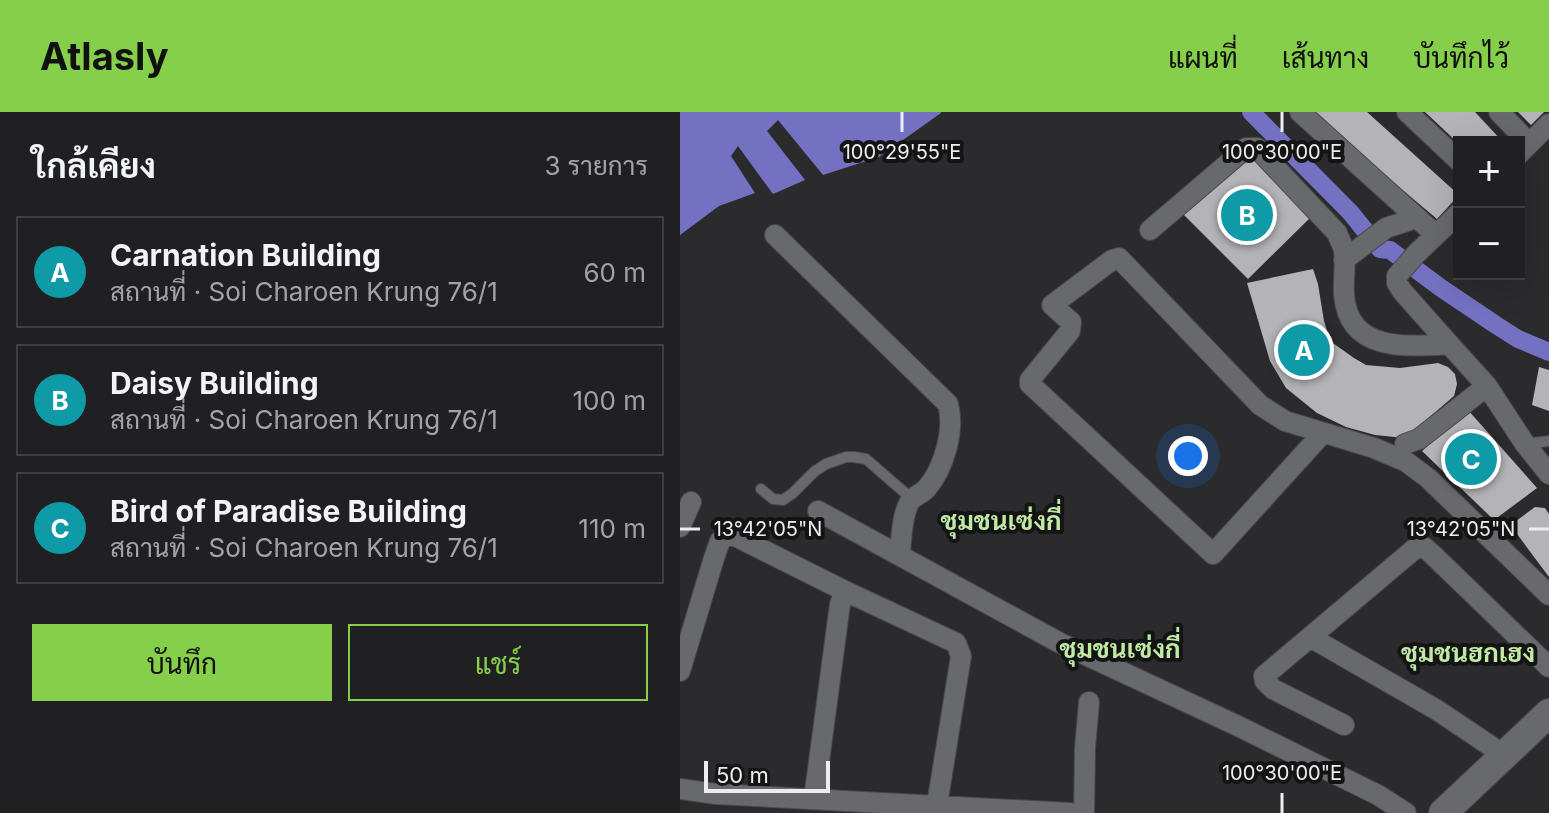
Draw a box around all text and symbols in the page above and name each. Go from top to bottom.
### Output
text: Atlasly [40,33,169,79]
text: แผนที่ [1168,41,1238,75]
text: เส้นทาง [1282,41,1369,75]
text: บันทึกไว้ [1413,41,1509,75]
map controls [1453,136,1525,280]
button: + [1453,136,1525,208]
text: 100°29'55"E [843,140,961,164]
text: 100°30'00"E [1222,140,1342,164]
text: ใกล้เคียง [32,145,156,186]
text: 3 รายการ [544,150,648,181]
pin: B [1221,185,1273,245]
button: − [1453,208,1525,280]
text: Carnation Building [110,237,381,273]
text: A [50,257,70,288]
text: 60 m [583,257,646,288]
text: สถานที่ · Soi Charoen Krung 76/1 [110,276,498,307]
pin: A [1278,320,1330,380]
text: Daisy Building [110,365,319,401]
text: B [51,385,69,416]
text: 100 m [573,385,646,416]
text: สถานที่ · Soi Charoen Krung 76/1 [110,404,498,435]
pin: C [1445,429,1497,489]
your location [1168,436,1208,476]
text: Bird of Paradise Building [110,493,467,529]
district label: ชุมชนเซ่งกี่ [941,498,1061,539]
text: C [50,513,70,544]
text: 110 m [578,513,646,544]
text: 13°42'05"N [714,517,822,541]
text: 13°42'05"N [1407,517,1515,541]
text: สถานที่ · Soi Charoen Krung 76/1 [110,532,498,563]
button: บันทึก [32,624,332,701]
button: แชร์ [348,624,648,701]
district label: ชุมชนเซ่งกี่ [1060,626,1180,667]
district label: ชุมชนฮกเฮง [1401,637,1535,671]
scale bar [704,757,830,793]
text: 100°30'00"E [1222,761,1342,785]
text: 50 m [716,762,769,788]

